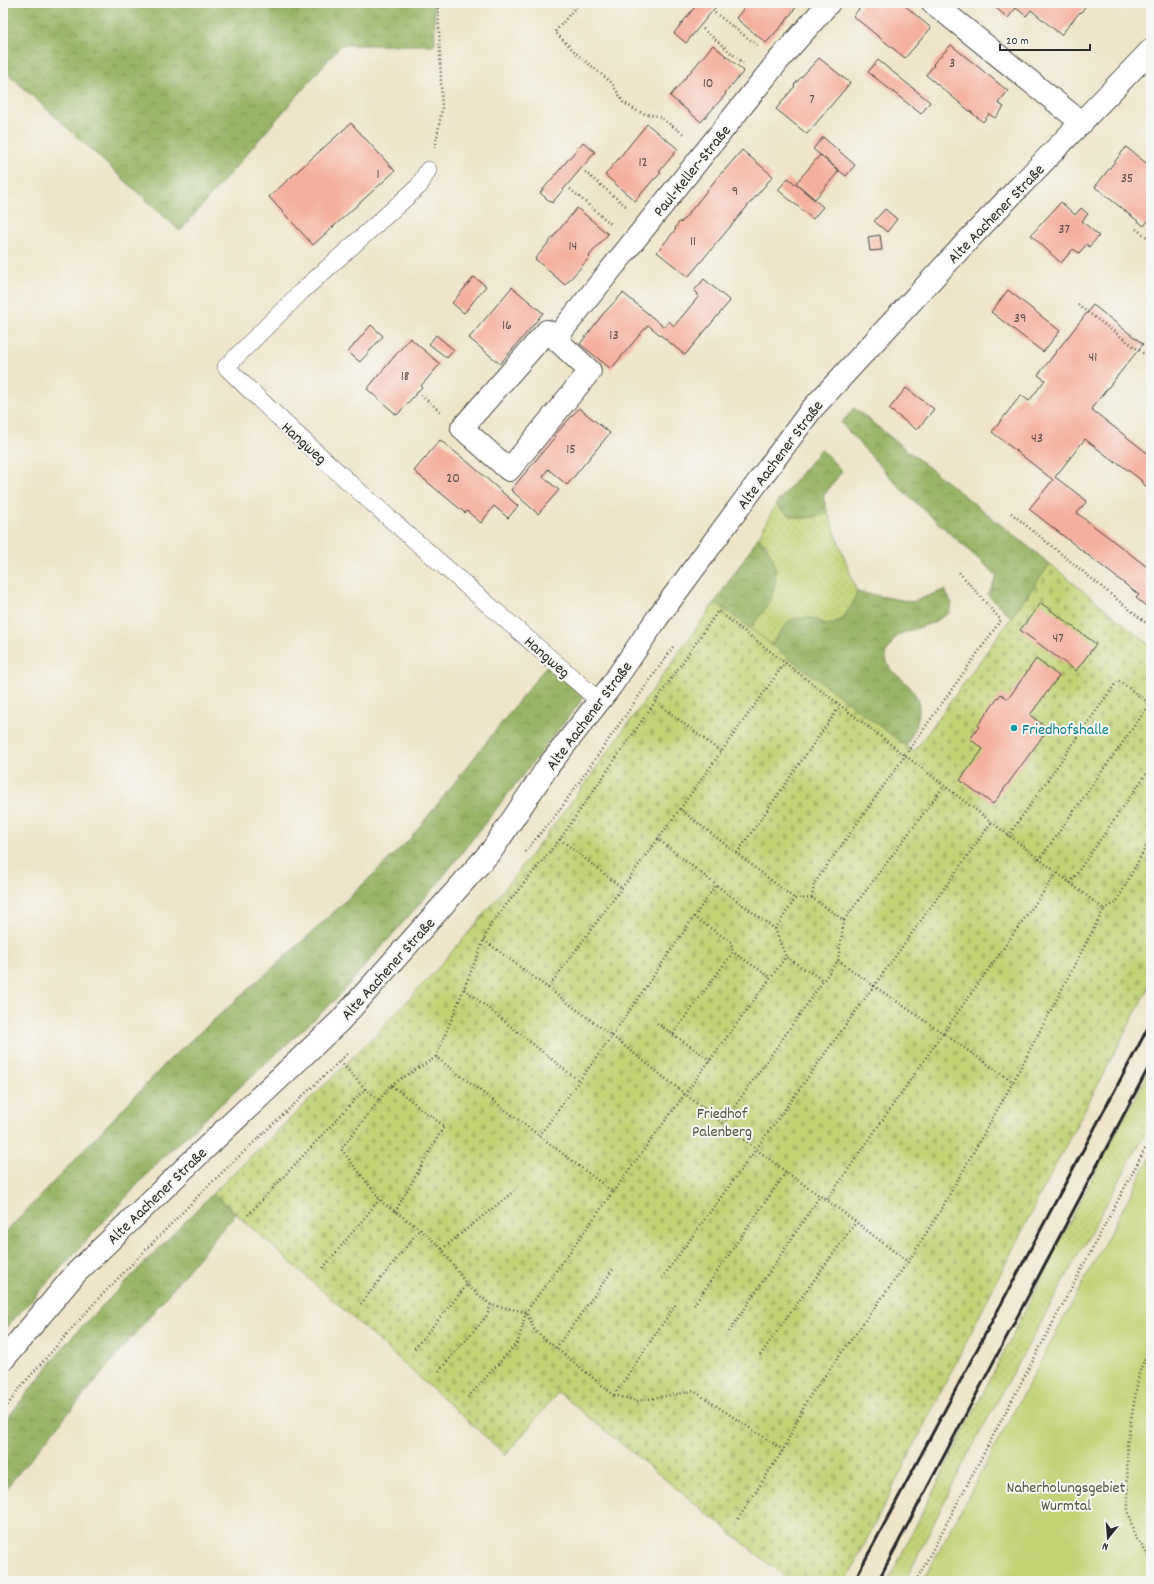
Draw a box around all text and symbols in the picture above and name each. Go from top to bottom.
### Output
scale bar [1000,26,1090,52]
text: 20 m [1006,33,1029,50]
house number: 3 [949,54,955,74]
house number: 10 [703,74,713,94]
house number: 7 [809,90,815,110]
street label: Paul-Keller-Straße [649,121,737,223]
house number: 12 [638,153,648,173]
street label: Alte Aachener Straße [943,160,1051,270]
house number: 1 [376,165,380,185]
house number: 35 [1121,169,1133,189]
house number: 9 [732,182,738,202]
house number: 37 [1058,220,1070,240]
house number: 11 [690,232,696,252]
house number: 14 [569,237,577,257]
house number: 39 [1014,309,1026,329]
house number: 16 [502,316,512,336]
house number: 13 [609,326,619,346]
house number: 41 [1089,348,1097,368]
house number: 18 [401,367,410,387]
street label: Alte Aachener Straße [732,396,830,515]
street label: Hangweg [275,417,331,471]
house number: 43 [1031,429,1043,449]
house number: 15 [566,440,576,460]
house number: 20 [446,469,460,489]
house number: 47 [1052,629,1064,649]
street label: Hangweg [518,631,574,684]
street label: Alte Aachener Straße [541,657,639,776]
place label: Friedhofshalle [1022,719,1109,742]
marker: Friedhofshalle [1009,723,1019,733]
street label: Alte Aachener Straße [336,913,441,1026]
park label: Friedhof Palenberg [692,1103,752,1144]
street label: Alte Aachener Straße [103,1143,213,1251]
park label: Naherholungsgebiet Wurmtal [1007,1477,1126,1518]
north arrow [1088,1518,1128,1558]
text: N [1100,1537,1111,1554]

